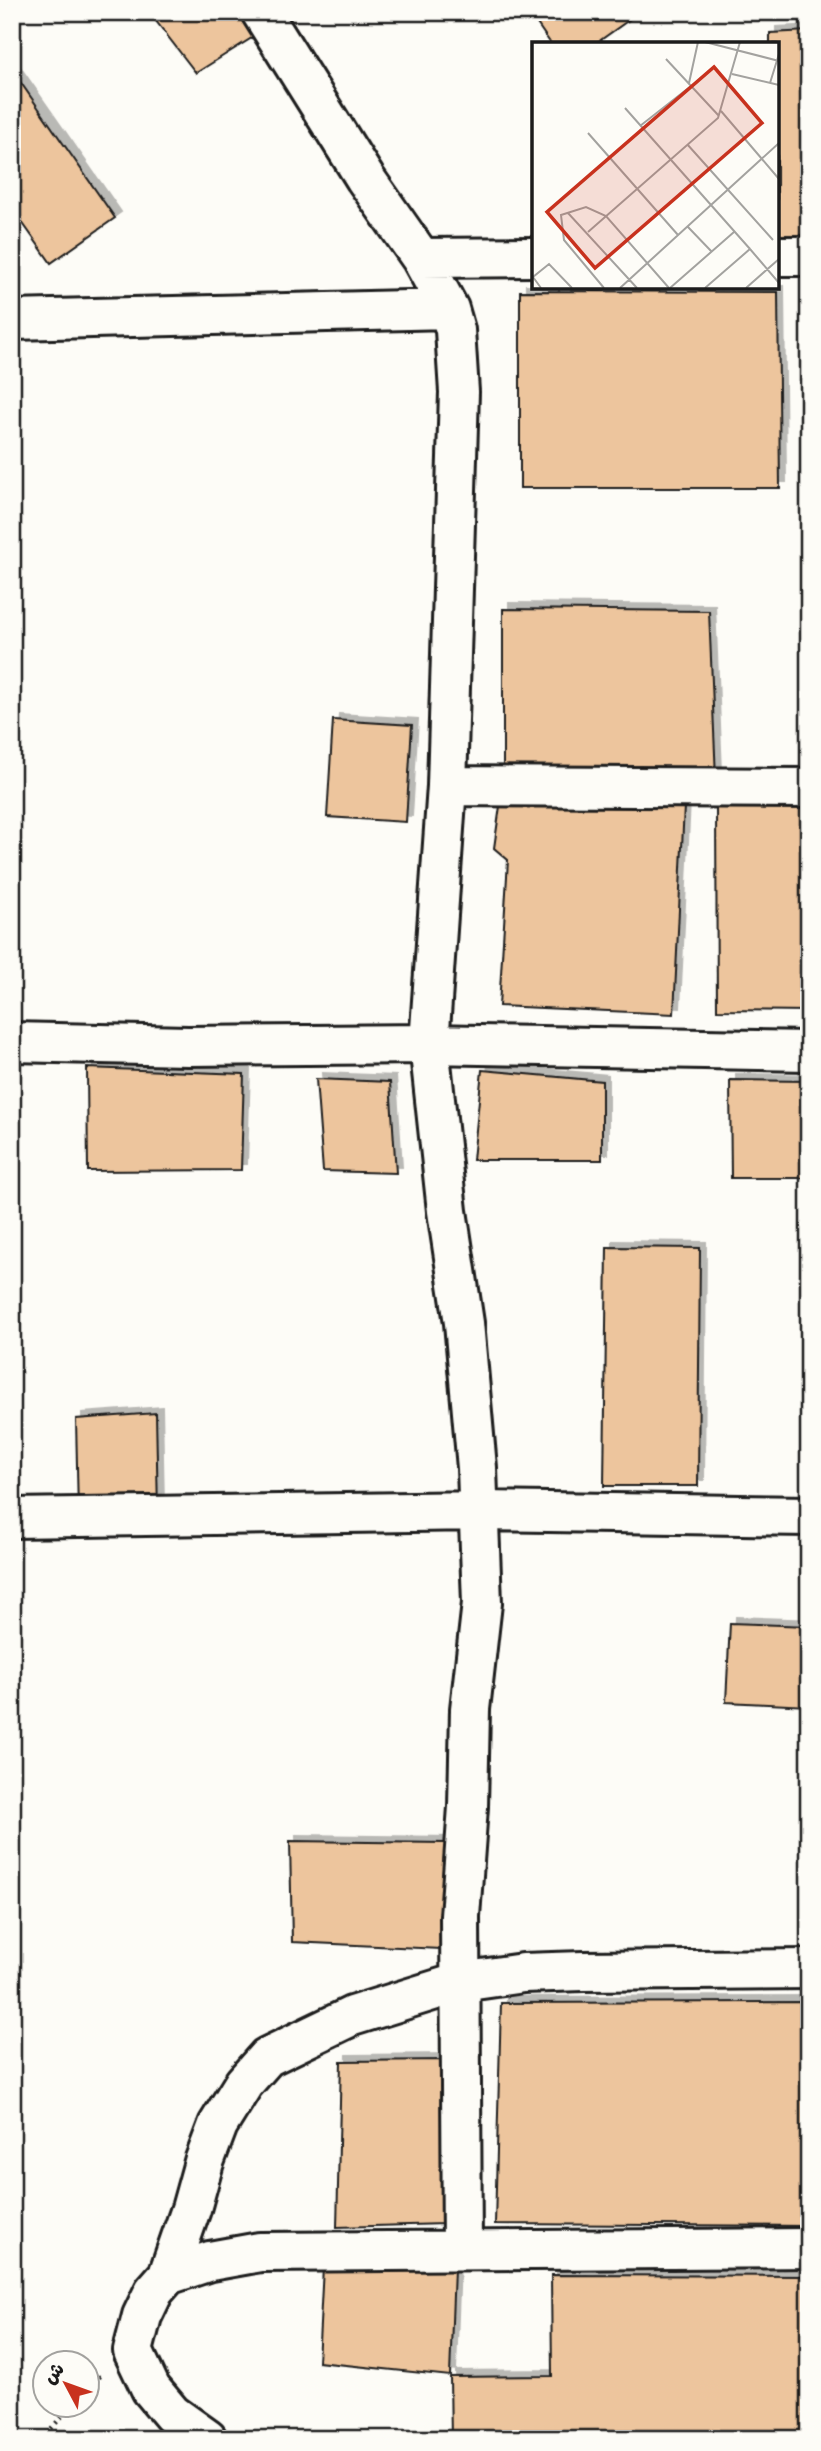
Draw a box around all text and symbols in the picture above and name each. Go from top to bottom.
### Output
inset map [532,42,779,289]
north arrow [32,2350,102,2420]
text: ش [37,2356,73,2392]

